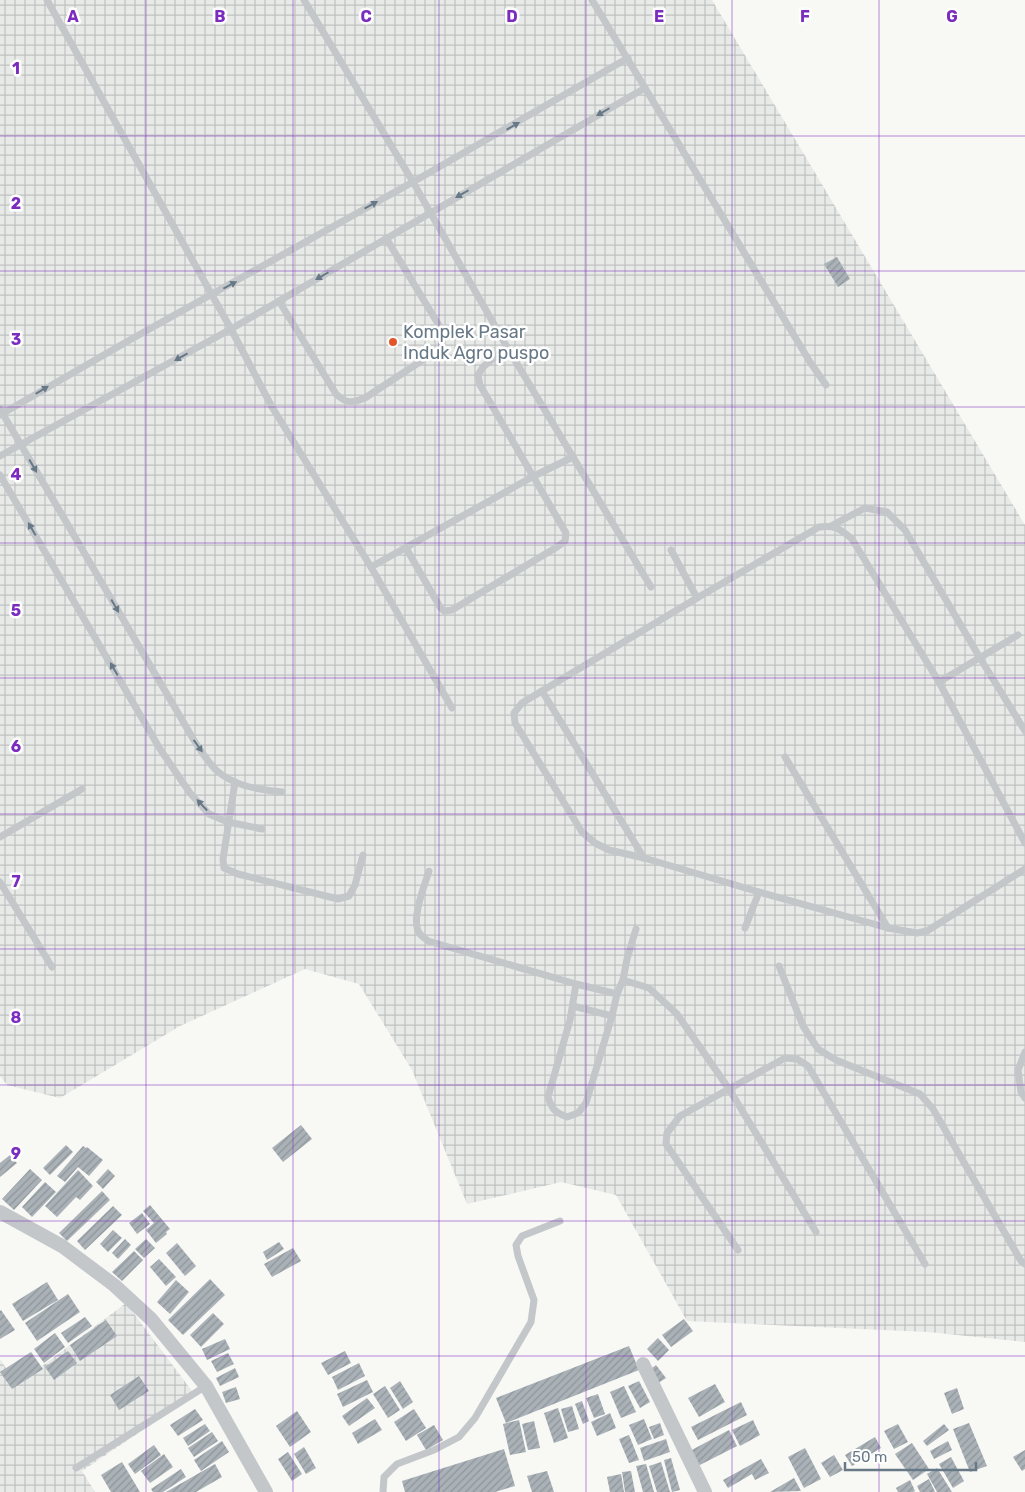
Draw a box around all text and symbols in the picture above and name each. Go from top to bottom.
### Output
text: A [67,7,79,26]
text: B [214,7,226,26]
text: C [360,7,372,26]
text: D [506,7,518,26]
text: E [654,7,664,26]
text: F [800,7,810,26]
text: G [946,7,958,26]
text: 1 [12,59,20,78]
one-way arrow [595,108,610,116]
one-way arrow [506,121,519,130]
one-way arrow [455,190,470,198]
text: 2 [11,194,21,213]
one-way arrow [364,201,378,210]
one-way arrow [315,271,329,280]
one-way arrow [222,281,237,289]
place label: Komplek Pasar Induk Agro puspo [403,321,549,364]
text: 3 [11,330,21,349]
marker: Komplek Pasar Induk Agro puspo [387,336,399,348]
one-way arrow [174,352,188,361]
one-way arrow [34,386,49,394]
one-way arrow [28,460,37,473]
text: 4 [11,465,22,484]
one-way arrow [27,523,36,536]
one-way arrow [111,600,120,613]
text: 5 [11,601,21,620]
one-way arrow [109,663,118,676]
text: 6 [11,737,21,756]
one-way arrow [193,739,203,753]
one-way arrow [196,800,208,812]
text: 7 [11,872,21,891]
text: 8 [11,1008,22,1027]
text: 9 [11,1144,21,1163]
scale bar [845,1440,976,1472]
text: 50 m [852,1448,887,1466]

